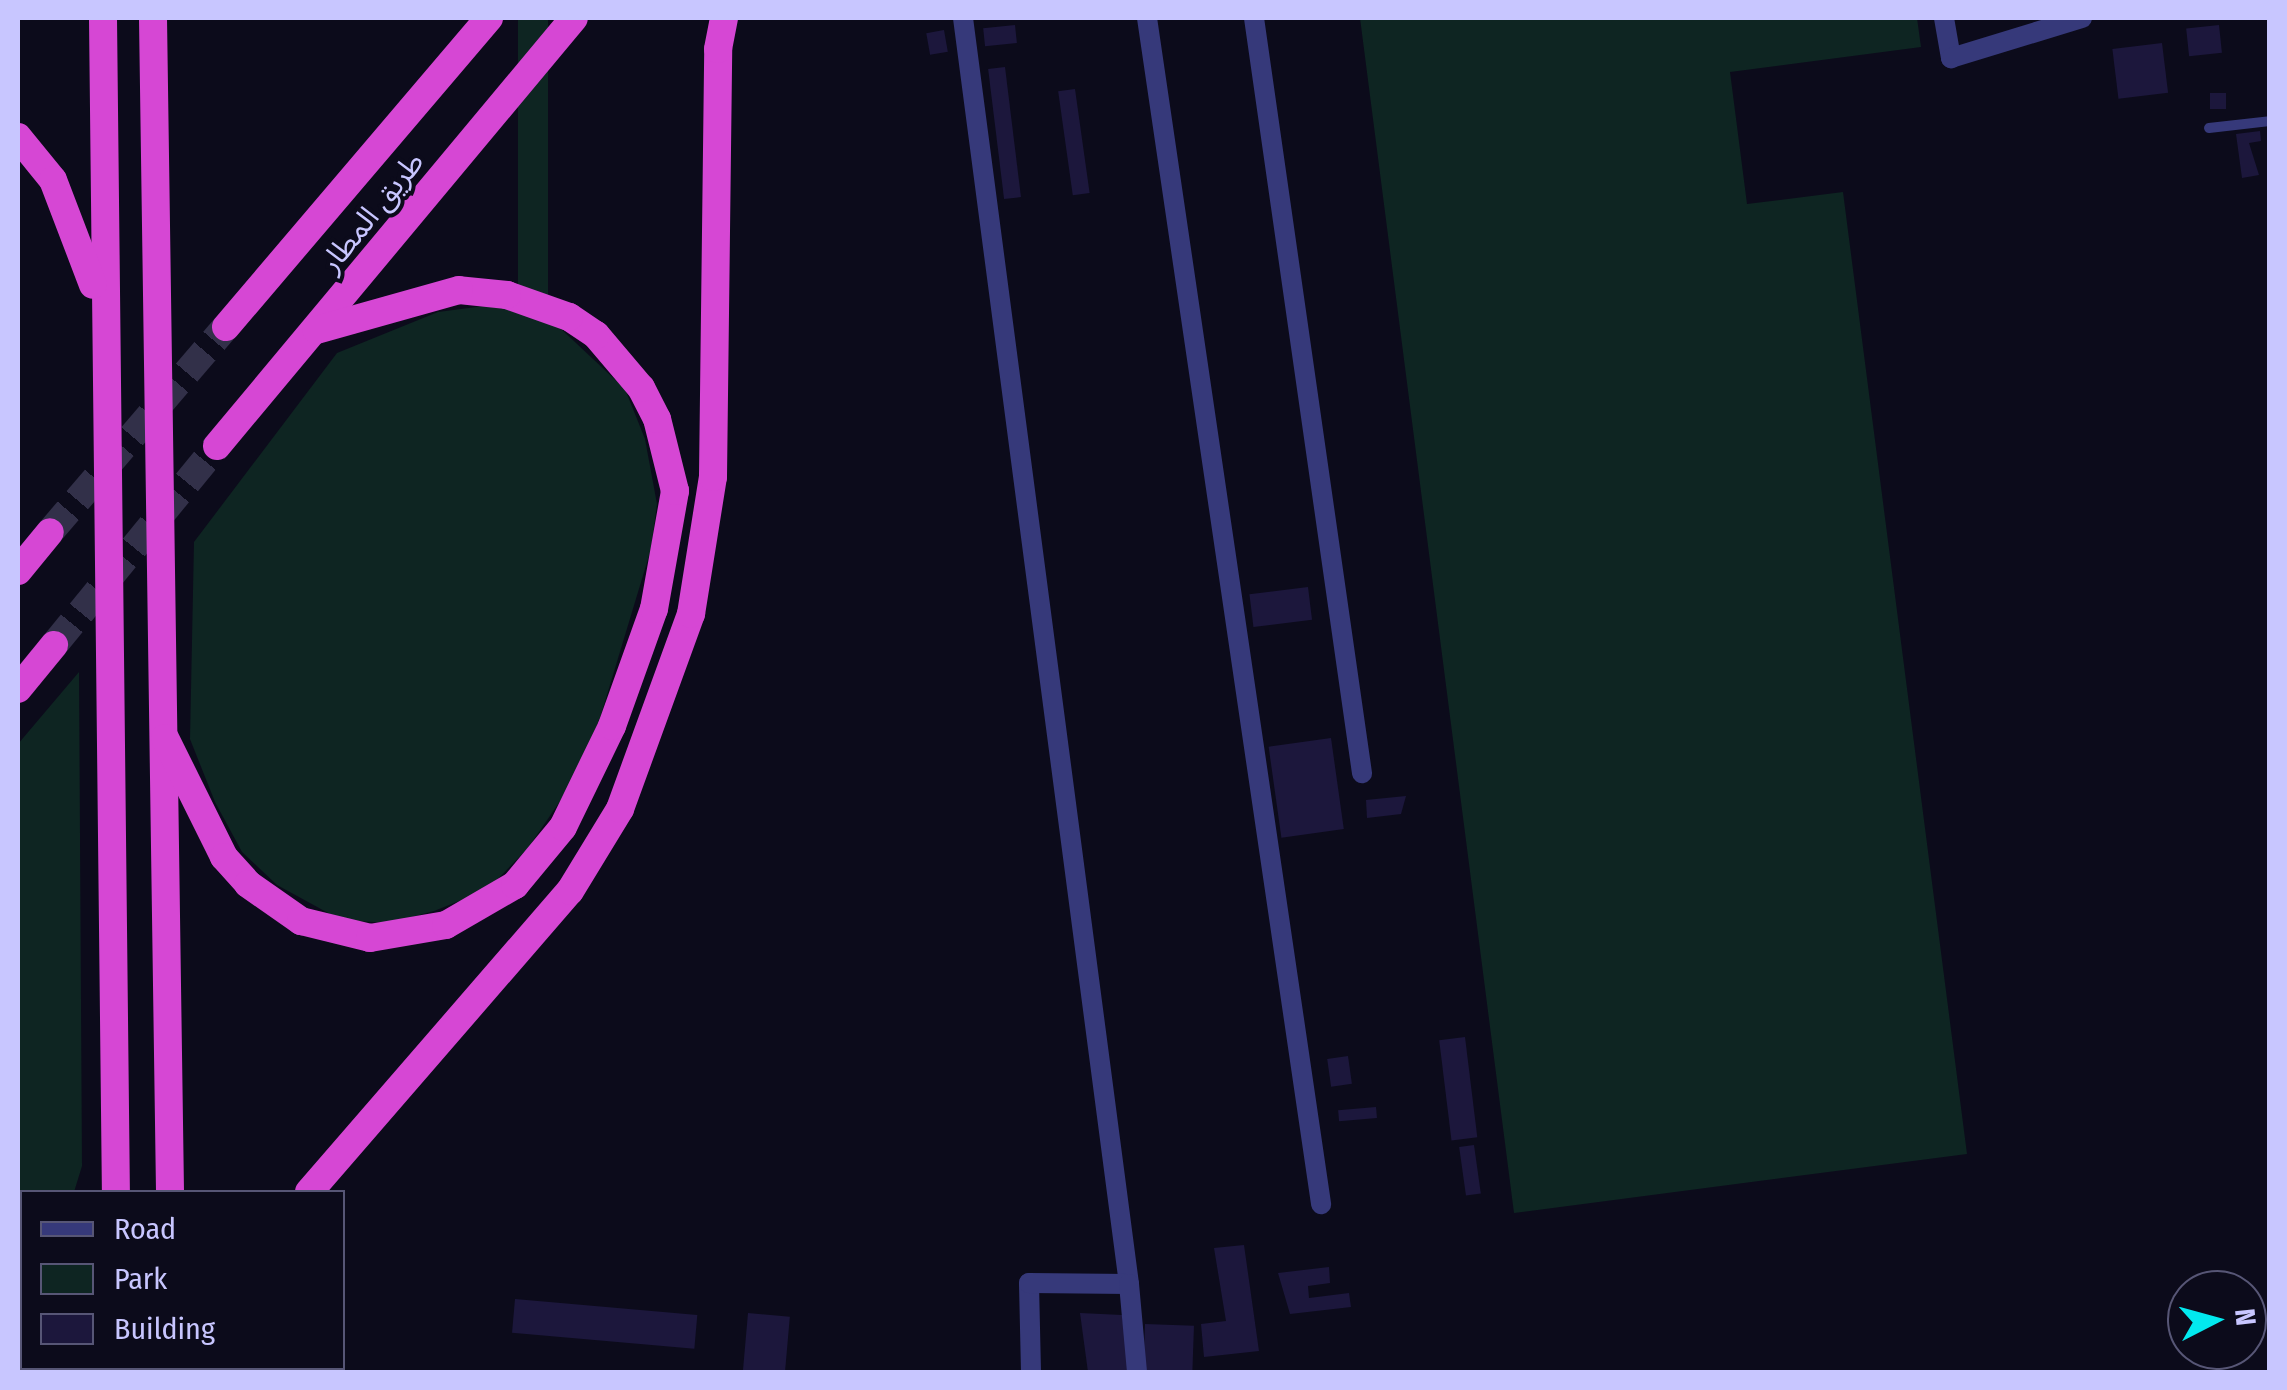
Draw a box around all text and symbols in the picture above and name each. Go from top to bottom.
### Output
street label: طريق المطار [312,144,432,280]
legend [20,1190,345,1370]
text: Road [114,1211,176,1247]
text: Park [114,1261,167,1297]
north arrow [2167,1270,2267,1370]
text: N [2228,1307,2263,1327]
text: Building [114,1311,215,1347]

